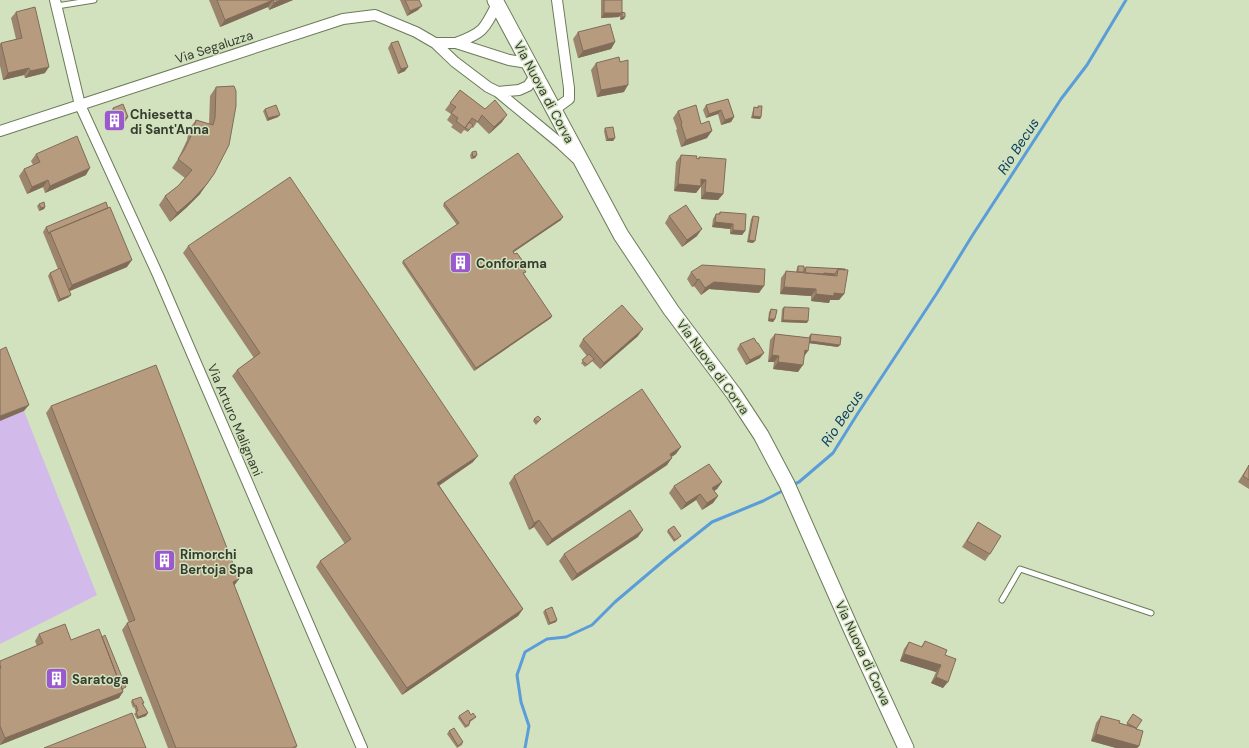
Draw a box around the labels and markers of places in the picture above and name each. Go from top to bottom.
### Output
place label: Chiesetta di Sant'Anna [130,106,209,138]
building icon: Chiesetta di Sant'Anna [102,108,128,134]
building icon: Conforama [448,250,474,276]
place label: Conforama [476,255,547,272]
place label: Rimorchi Bertoja Spa [180,546,253,578]
building icon: Rimorchi Bertoja Spa [151,548,177,574]
building icon: Saratoga [43,666,69,692]
place label: Saratoga [72,671,129,688]

